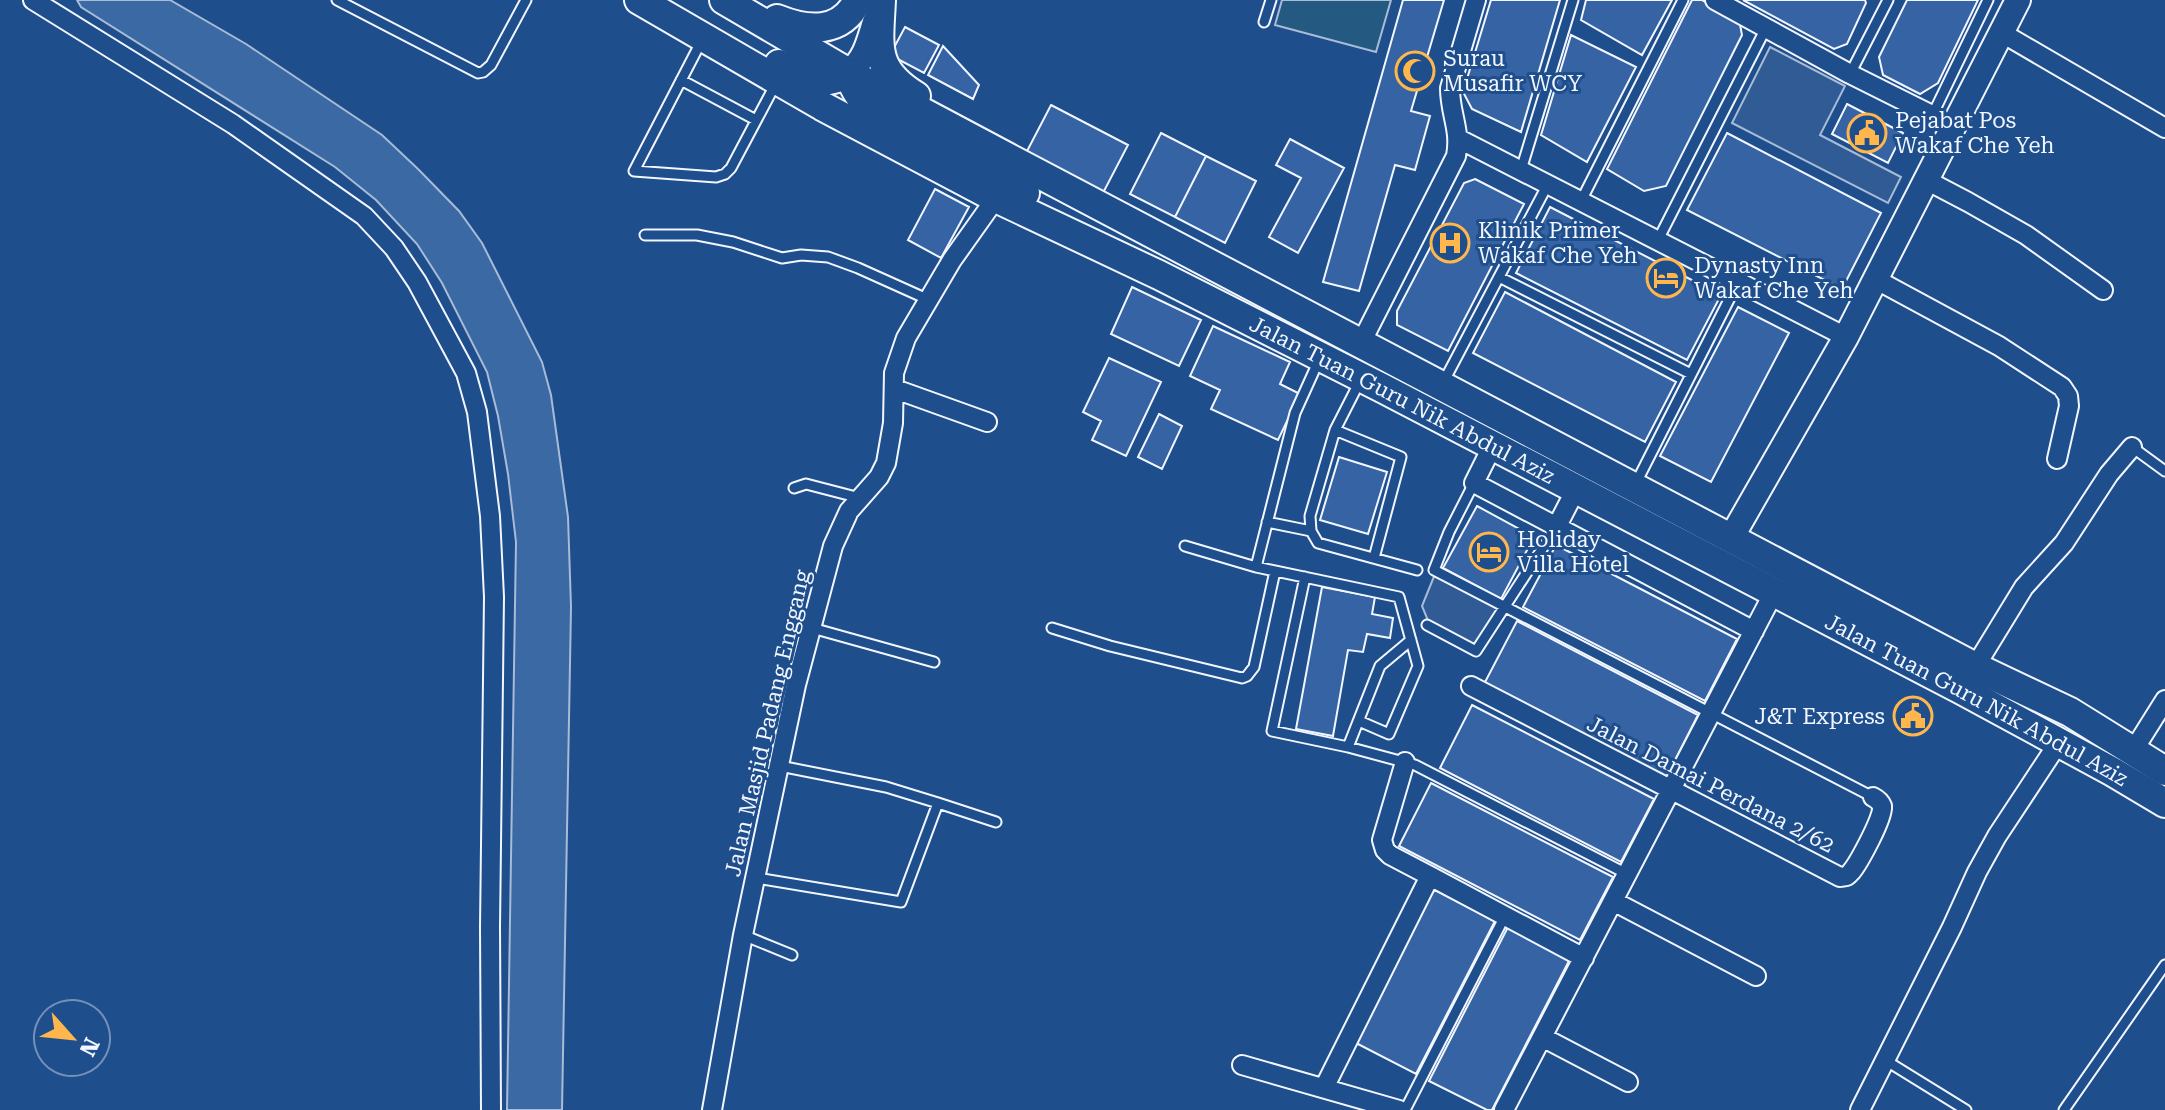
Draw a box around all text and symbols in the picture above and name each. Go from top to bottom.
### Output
place label: Surau Musafir WCY [1443,46,1582,96]
mosque icon: Surau Musafir WCY [1394,50,1436,92]
place label: Pejabat Pos Wakaf Che Yeh [1895,108,2055,158]
public building icon: Pejabat Pos Wakaf Che Yeh [1846,112,1888,154]
place label: Klinik Primer Wakaf Che Yeh [1478,218,1638,268]
hospital icon: Klinik Primer Wakaf Che Yeh [1429,222,1471,264]
place label: Dynasty Inn Wakaf Che Yeh [1694,253,1854,303]
hotel icon: Dynasty Inn Wakaf Che Yeh [1645,257,1687,299]
street label: Jalan Tuan Guru Nik Abdul Aziz [1245,311,1559,489]
place label: Holiday Villa Hotel [1517,527,1629,577]
hotel icon: Holiday Villa Hotel [1468,531,1510,573]
street label: Jalan Masjid Padang Enggang [720,567,815,879]
street label: Jalan Tuan Guru Nik Abdul Aziz [1821,609,2133,791]
public building icon: J&T Express [1892,695,1934,737]
place label: J&T Express [1754,704,1885,729]
street label: Jalan Damai Perdana 2/62 [1583,711,1839,858]
north arrow [32,998,112,1078]
text: N [74,1034,104,1060]

